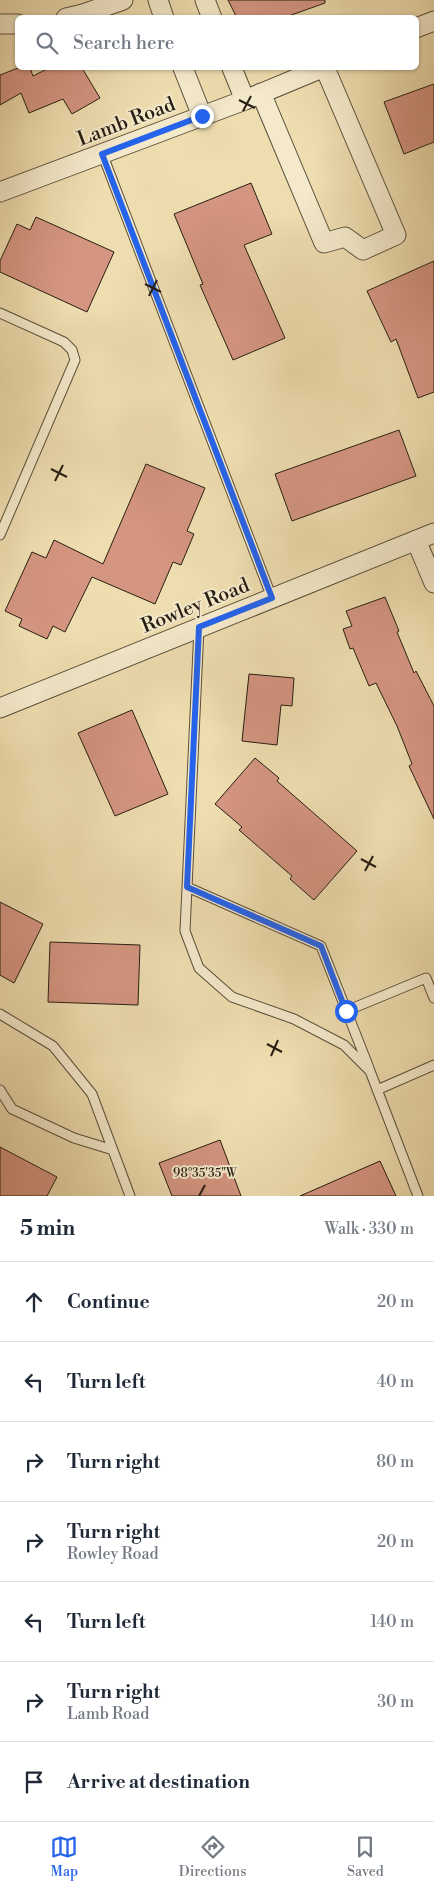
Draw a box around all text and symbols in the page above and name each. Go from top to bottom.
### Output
search box [15,15,419,70]
icon: search [33,29,61,57]
text: Search here [73,31,174,55]
street label: Lamb Road [74,92,180,152]
route end [191,105,214,128]
street label: Rowley Road [138,573,254,639]
route start [335,1000,358,1023]
text: 98°35'35"W [173,1166,238,1181]
text: 5 min [20,1216,75,1242]
text: Walk · 330 m [324,1219,414,1239]
icon: ahead [20,1288,48,1316]
text: Continue [67,1290,150,1314]
text: 20 m [377,1292,414,1312]
icon: left [20,1368,48,1396]
text: Turn left [67,1370,146,1394]
text: 40 m [377,1372,414,1392]
icon: right [20,1448,48,1476]
text: Turn right [67,1450,160,1474]
text: 80 m [376,1452,414,1472]
text: Turn right [67,1520,160,1544]
icon: right [20,1528,48,1556]
text: 20 m [377,1532,414,1552]
text: Rowley Road [67,1544,159,1564]
icon: left [20,1608,48,1636]
text: Turn left [67,1610,146,1634]
text: 140 m [370,1612,414,1632]
text: Turn right [67,1680,160,1704]
icon: right [20,1688,48,1716]
text: 30 m [377,1692,414,1712]
text: Lamb Road [67,1704,149,1724]
icon: arrive [20,1768,48,1796]
text: Arrive at destination [67,1770,250,1794]
tab: Map [50,1833,78,1881]
tab: Directions [179,1833,246,1881]
tab: Saved [347,1833,384,1881]

